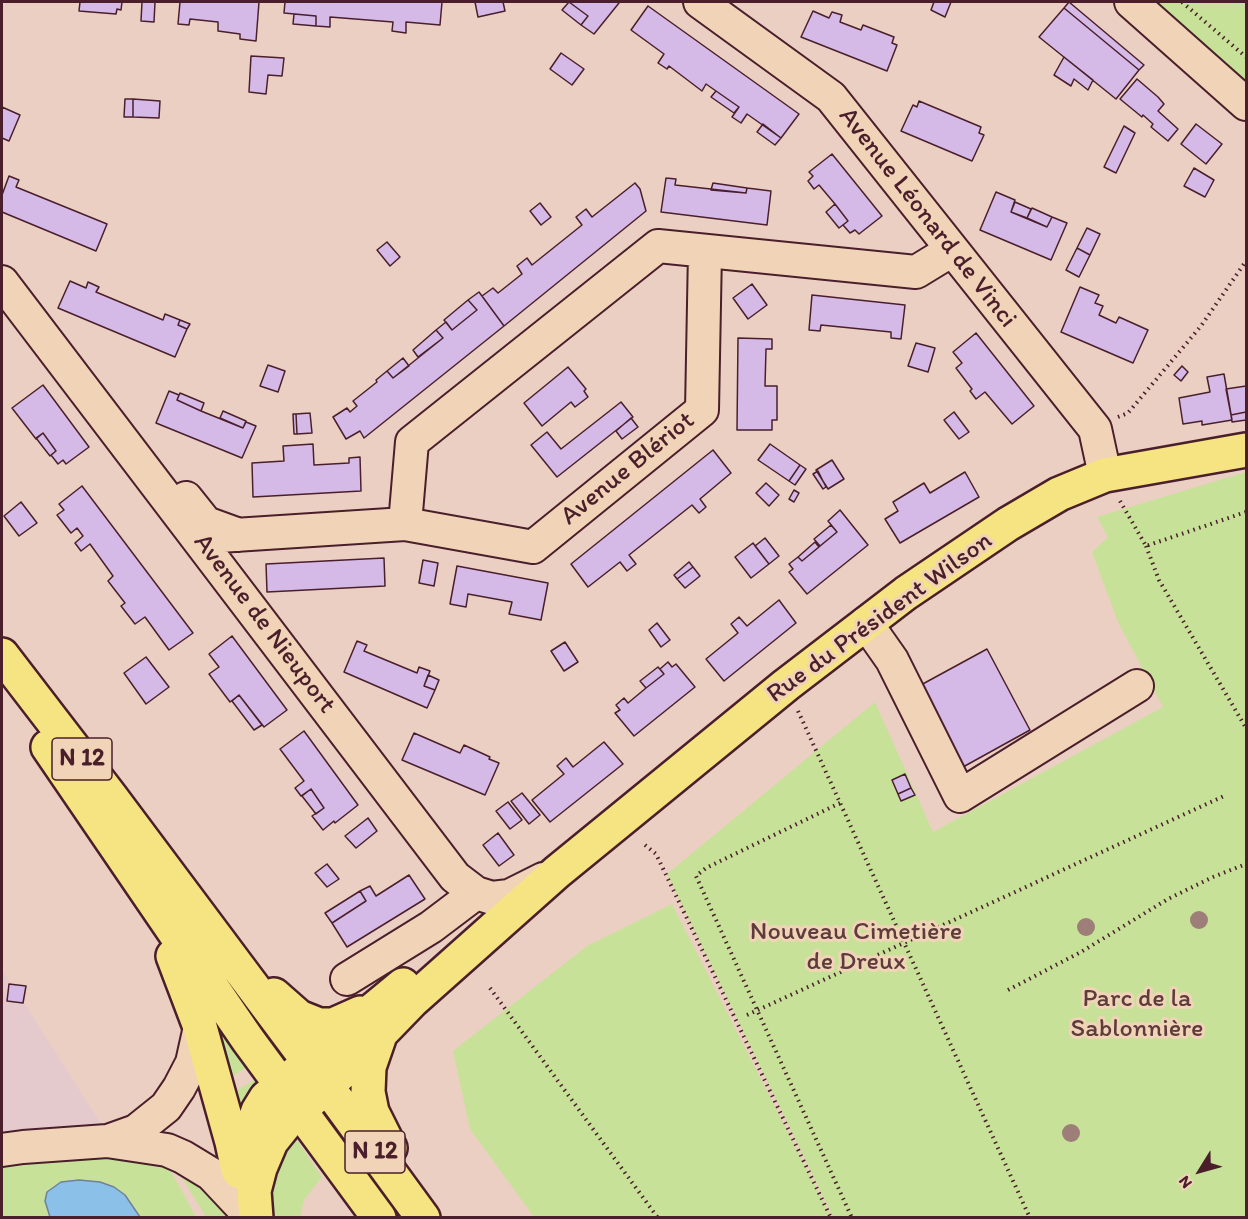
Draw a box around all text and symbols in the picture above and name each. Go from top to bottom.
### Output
street label: Avenue Léonard de Vinci [831,102,1023,334]
street label: Avenue Blériot [555,406,701,532]
street label: Rue du Président Wilson [761,526,999,710]
street label: Avenue de Nieuport [186,528,342,720]
road number: N 12 [52,738,112,780]
park label: Nouveau Cimetière de Dreux [750,916,962,978]
park label: Parc de la Sablonnière [1071,983,1203,1044]
road number: N 12 [345,1131,405,1173]
north arrow [1170,1141,1230,1201]
text: N [1174,1172,1196,1192]

